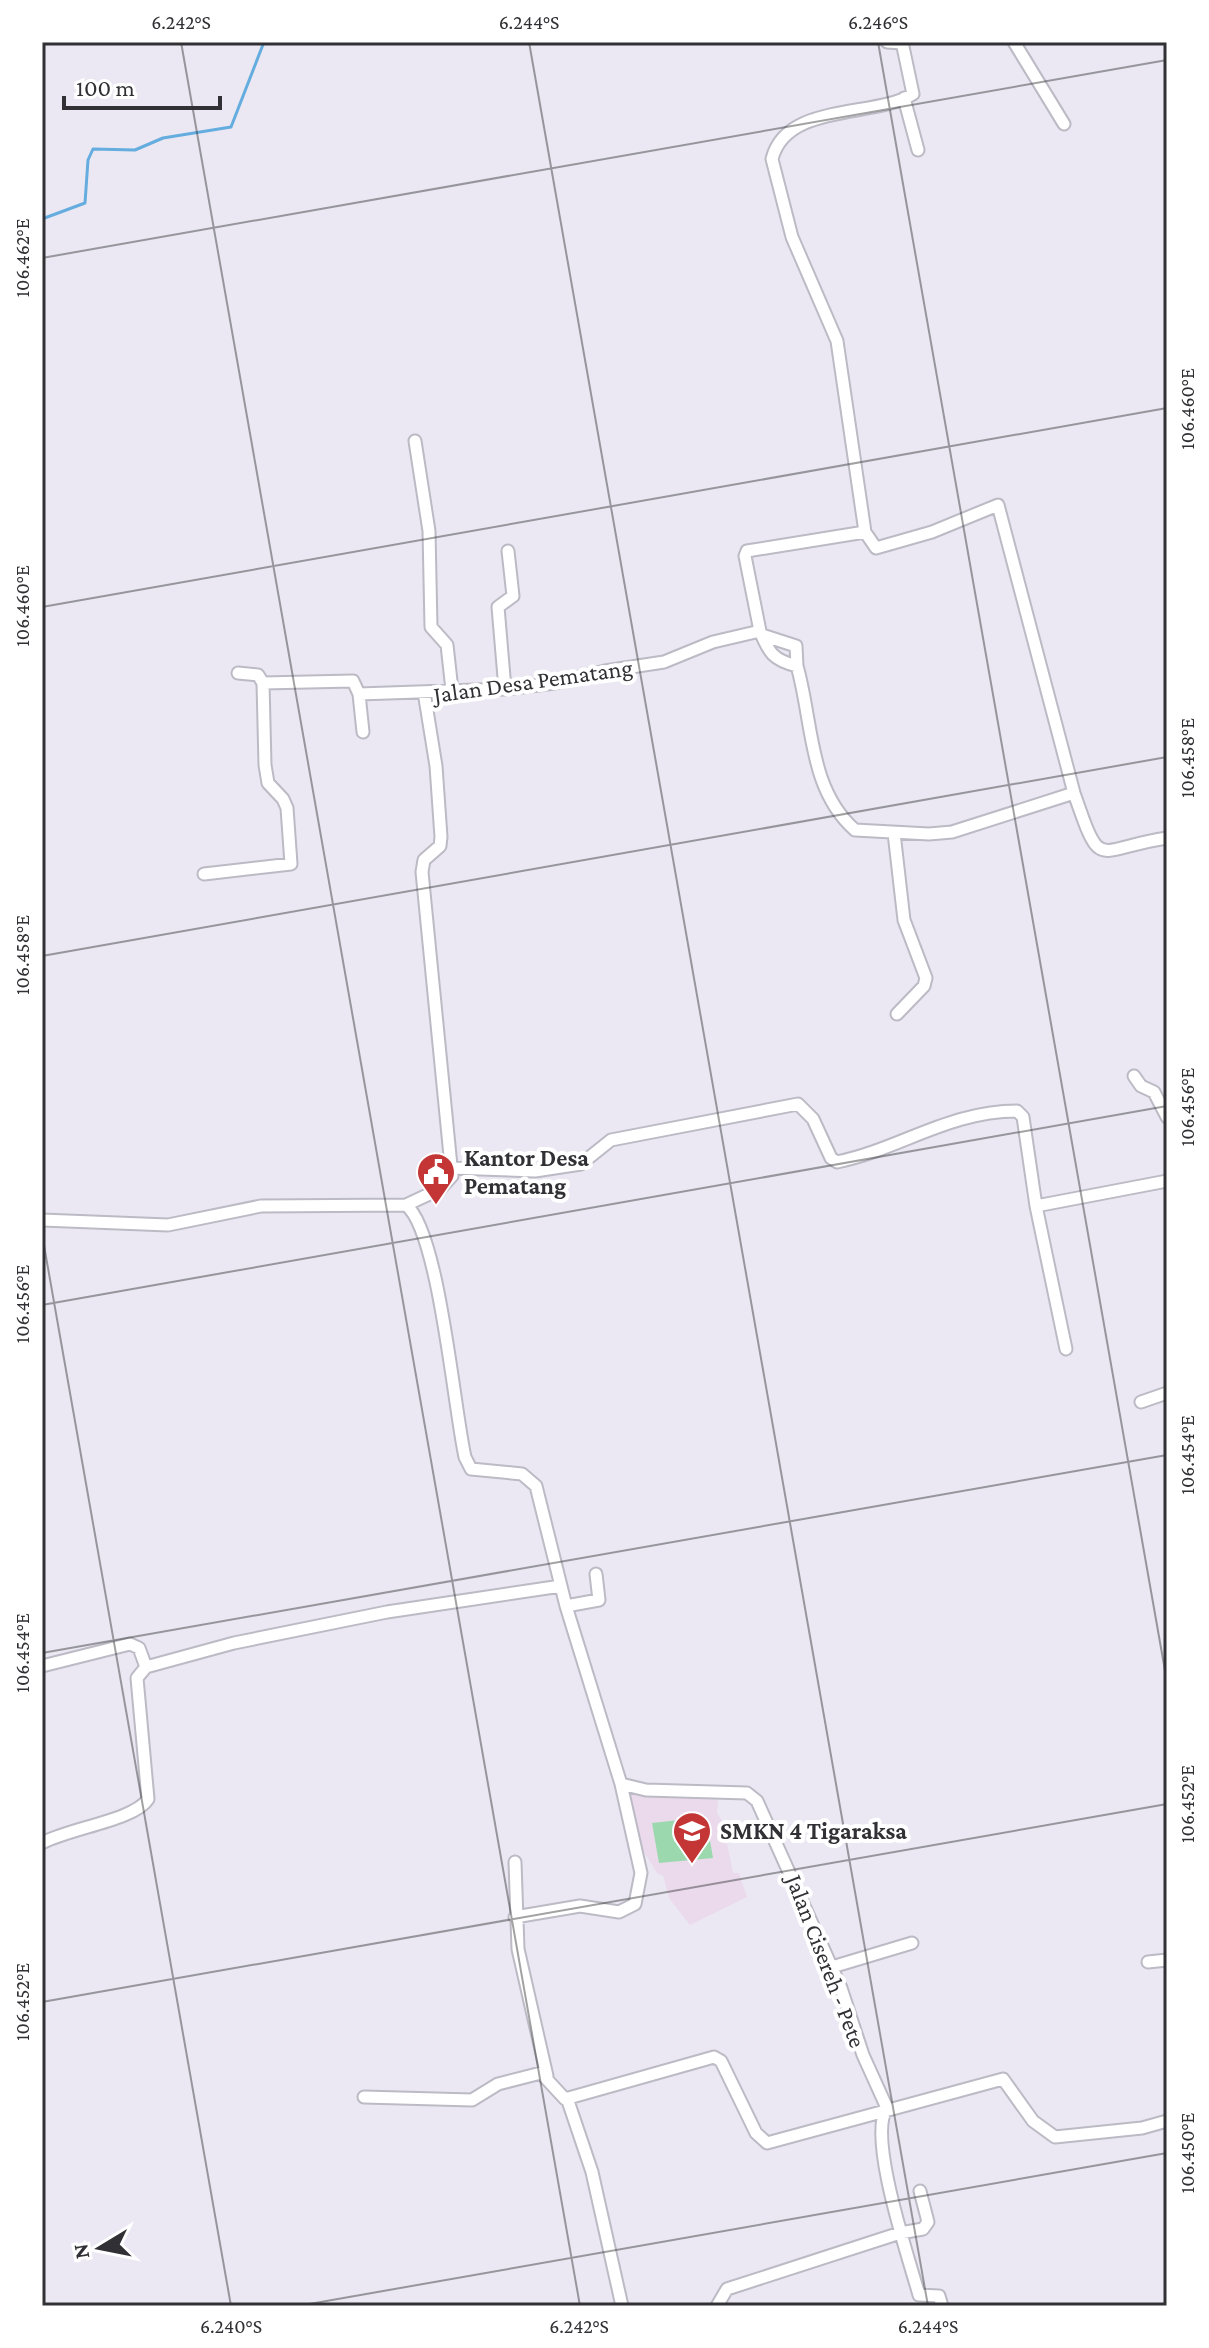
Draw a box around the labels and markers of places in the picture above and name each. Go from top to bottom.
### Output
place label: Kantor Desa Pematang [464,1144,589,1199]
public building icon: Kantor Desa Pematang [415,1151,457,1206]
school or university icon: SMKN 4 Tigaraksa [671,1810,713,1865]
place label: SMKN 4 Tigaraksa [720,1817,907,1844]

